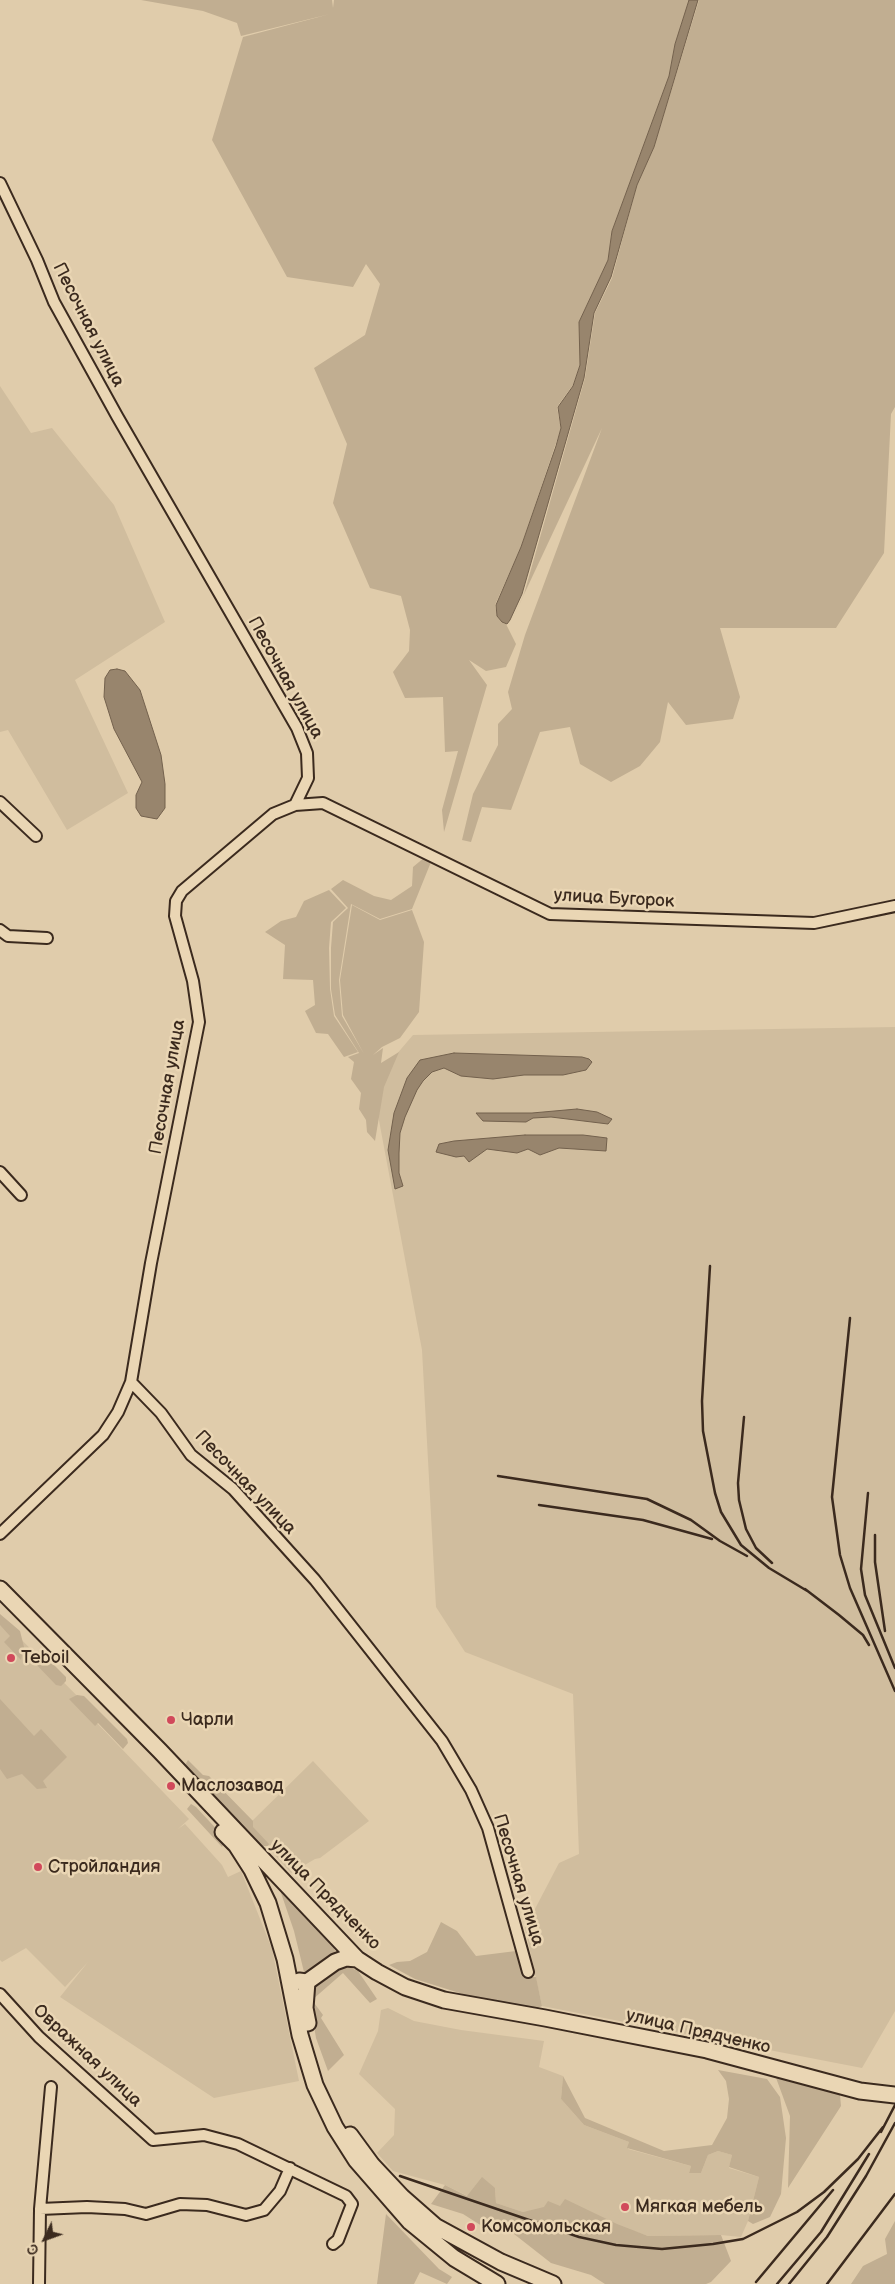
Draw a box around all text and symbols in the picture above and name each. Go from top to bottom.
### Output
street label: Песочная улица [47,259,129,391]
street label: Песочная улица [242,613,328,743]
street label: улица Бугорок [553,885,675,913]
street label: Песочная улица [146,1018,190,1156]
street label: Песочная улица [190,1426,300,1540]
place label: Teboil [21,1647,69,1669]
marker: Teboil [5,1652,17,1664]
place label: Чарли [181,1709,234,1731]
marker: Чарли [165,1714,177,1726]
place label: Маслозавод [181,1775,284,1797]
marker: Маслозавод [165,1780,177,1792]
street label: Песочная улица [488,1812,548,1948]
street label: улица Прядченко [265,1835,385,1955]
place label: Стройландия [48,1856,160,1878]
marker: Стройландия [32,1861,44,1873]
street label: Овражная улица [28,2000,146,2112]
street label: улица Прядченко [624,2005,772,2059]
place label: Мягкая мебель [635,2196,763,2218]
marker: Мягкая мебель [619,2201,631,2213]
north arrow [20,2214,70,2264]
place label: Комсомольская [481,2216,611,2238]
marker: Комсомольская [465,2221,477,2233]
text: С [24,2240,43,2259]

